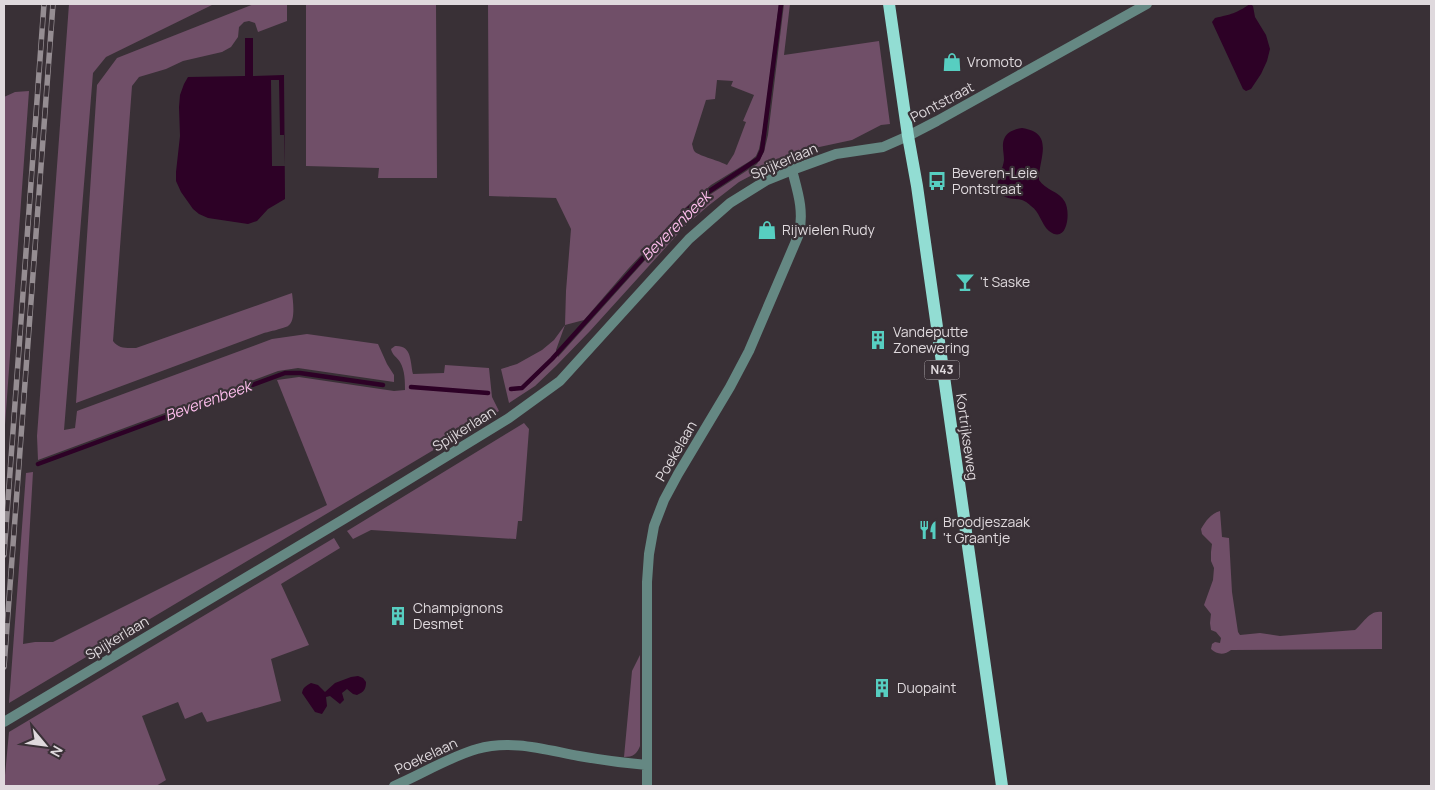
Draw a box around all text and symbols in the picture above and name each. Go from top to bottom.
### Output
shop icon: Vromoto [941,51,963,73]
place label: Vromoto [967,52,1022,71]
street label: Pontstraat [907,77,977,126]
street label: Spijkerlaan [747,138,820,183]
place label: Beveren-Leie Pontstraat [952,163,1037,198]
bus stop icon: Beveren-Leie Pontstraat [926,170,948,192]
water label: Beverenbeek [636,184,717,265]
shop icon: Rijwielen Rudy [756,219,778,241]
place label: Rijwielen Rudy [782,220,876,239]
bar icon: 't Saske [954,271,976,293]
place label: 't Saske [980,272,1030,291]
place label: Vandeputte Zonewering [893,322,970,357]
building icon: Vandeputte Zonewering [867,329,889,351]
road number: N43 [924,360,960,380]
water label: Beverenbeek [162,374,256,426]
street label: Kortrijkseweg [952,392,983,482]
street label: Spijkerlaan [429,402,499,455]
street label: Poekelaan [651,417,701,485]
place label: Broodjeszaak 't Graantje [943,512,1031,547]
restaurant icon: Broodjeszaak 't Graantje [917,519,939,541]
place label: Champignons Desmet [413,598,503,633]
building icon: Champignons Desmet [387,605,409,627]
street label: Spijkerlaan [81,611,152,664]
building icon: Duopaint [871,677,893,699]
place label: Duopaint [897,678,957,697]
north arrow [20,720,70,770]
street label: Poekelaan [391,733,460,778]
text: N [46,743,68,761]

